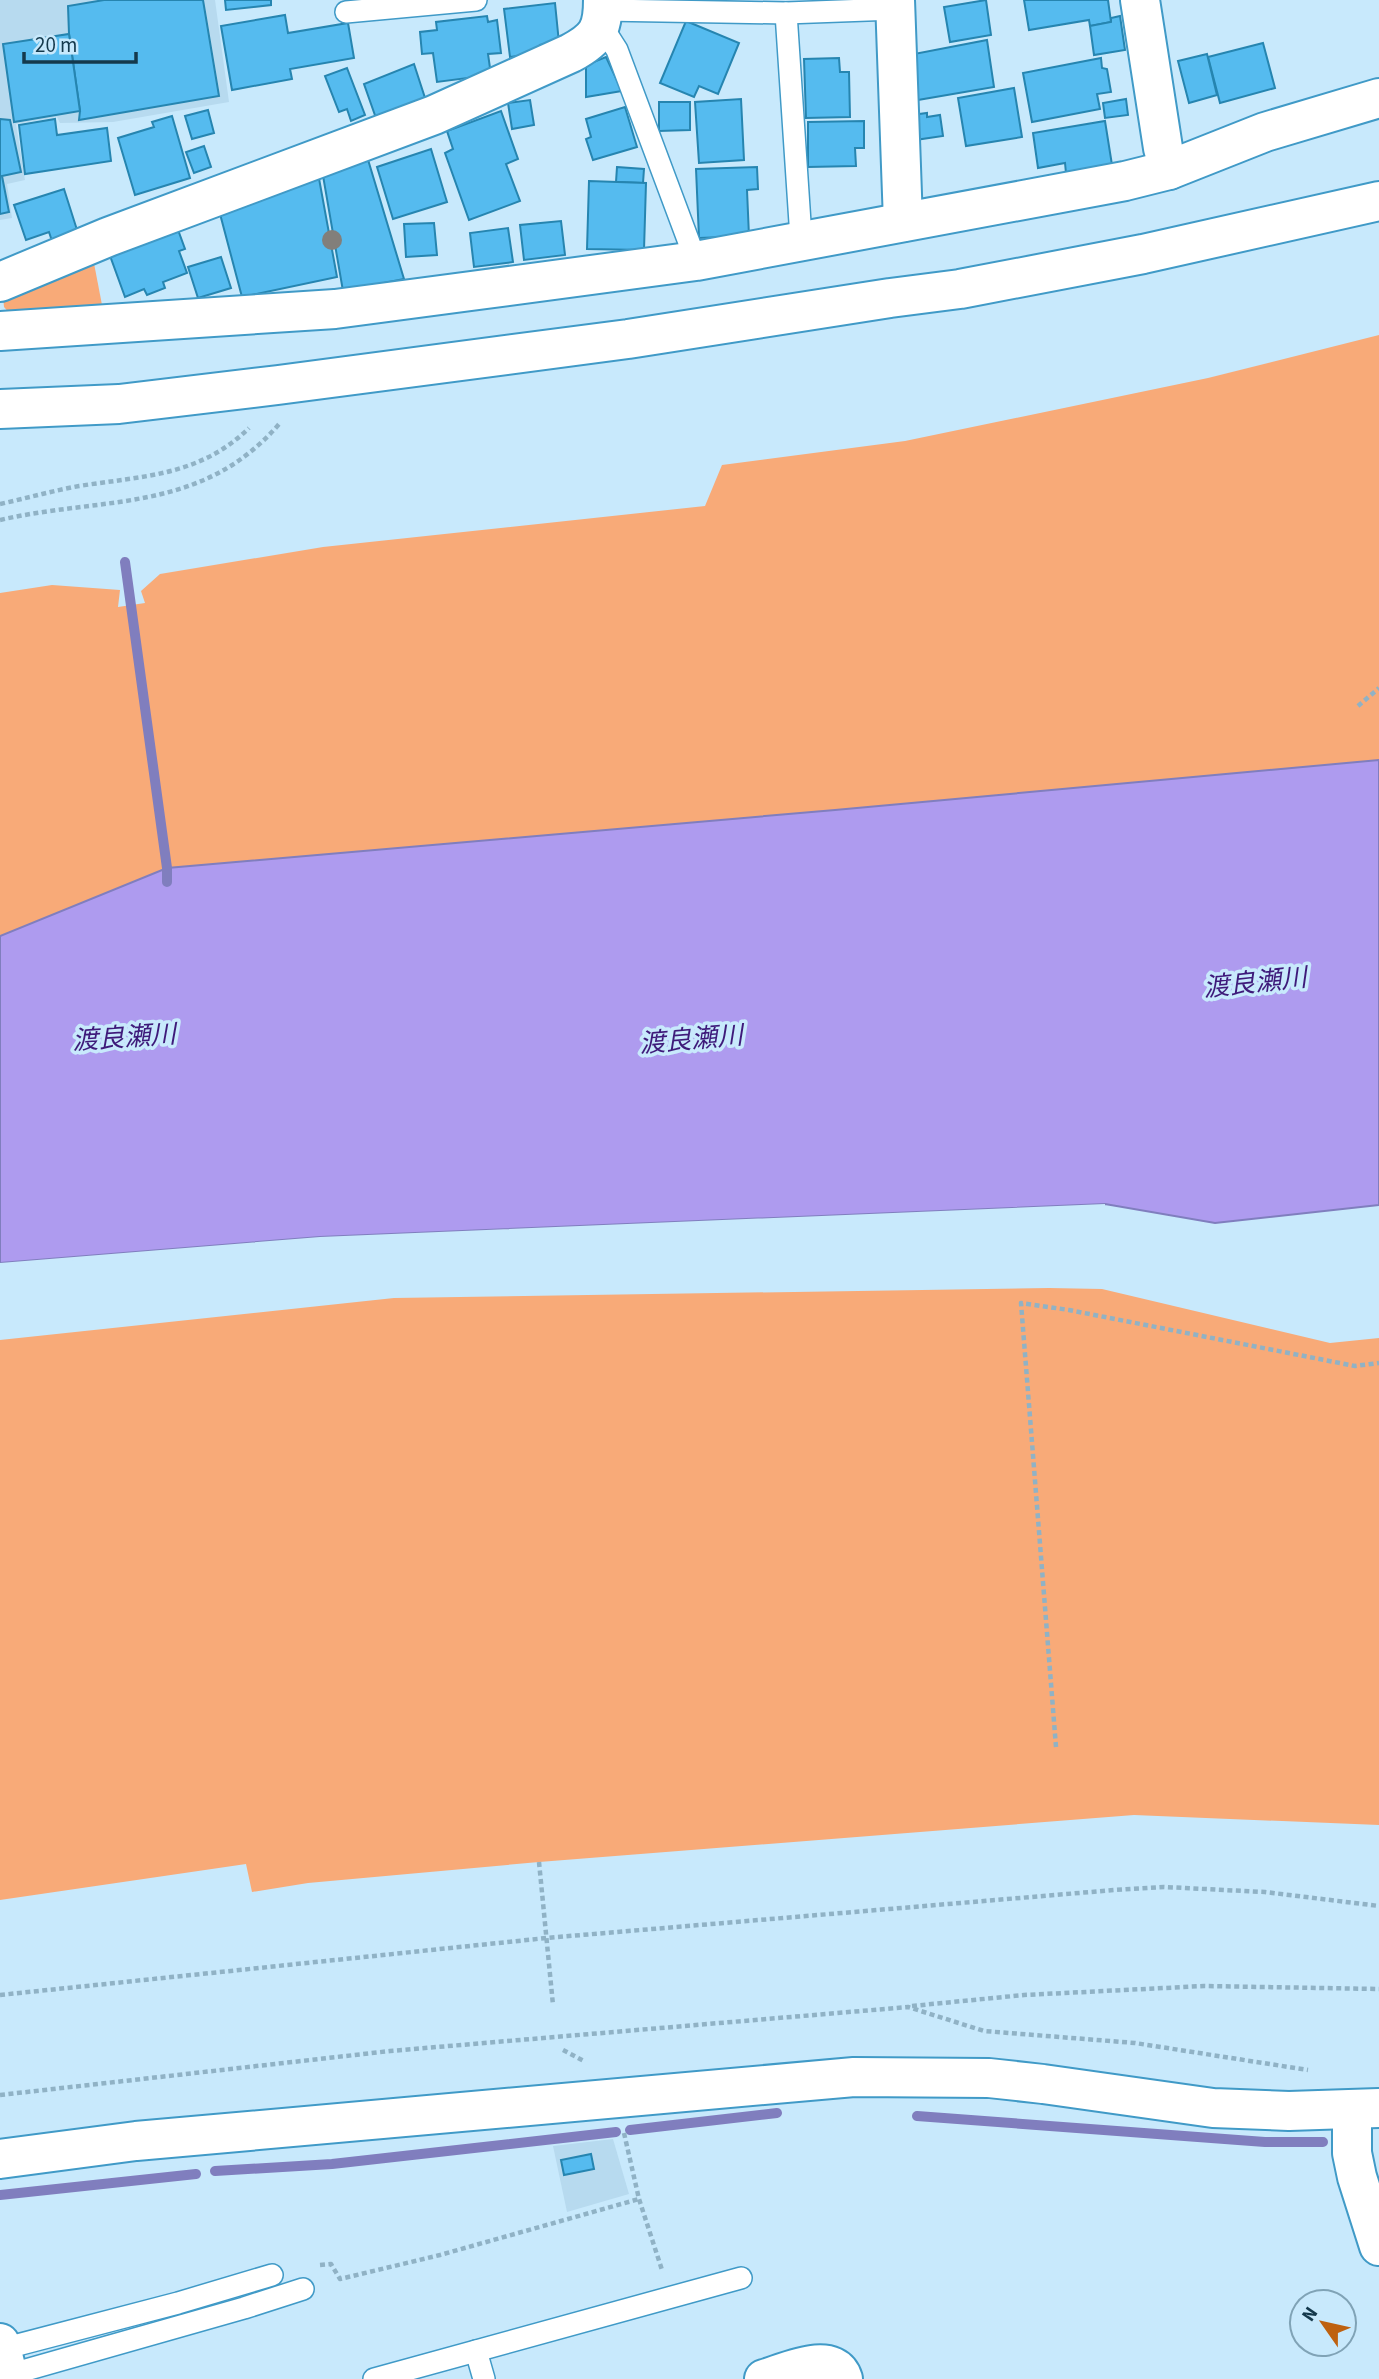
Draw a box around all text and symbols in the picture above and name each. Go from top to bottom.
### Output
scale bar [24,21,136,65]
text: 20 m [35,30,77,60]
water label: 渡良瀬川 [1201,958,1312,1006]
water label: 渡良瀬川 [71,1015,180,1060]
water label: 渡良瀬川 [638,1016,747,1062]
north arrow [1288,2288,1358,2358]
text: N [1295,2302,1325,2327]

